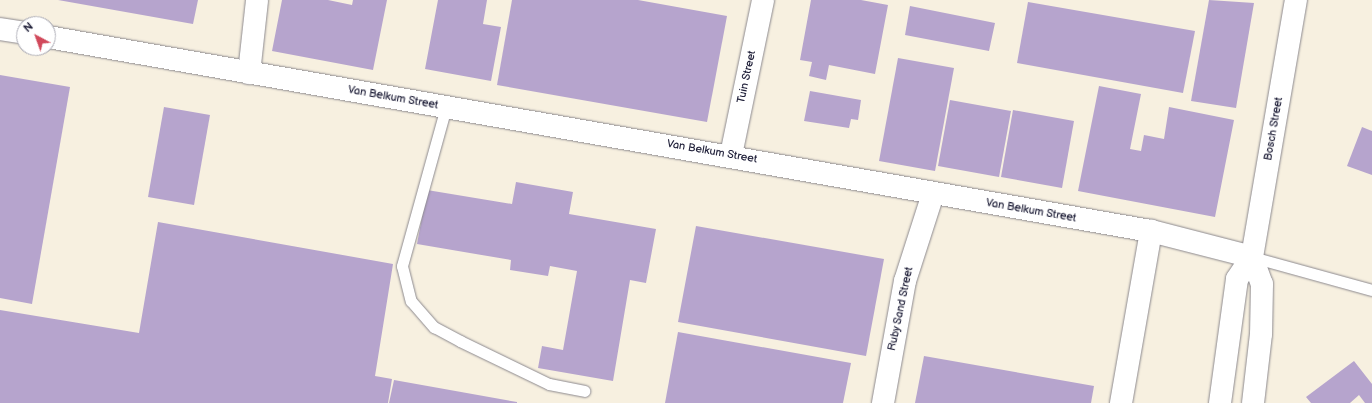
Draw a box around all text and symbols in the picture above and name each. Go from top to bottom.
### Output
north arrow [16,16,56,56]
text: N [21,20,36,35]
street label: Tuin Street [735,49,759,105]
street label: Van Belkum Street [347,84,439,112]
street label: Bosch Street [1262,96,1286,162]
street label: Van Belkum Street [666,138,758,166]
street label: Van Belkum Street [985,197,1077,225]
street label: Ruby Sand Street [886,265,916,353]

